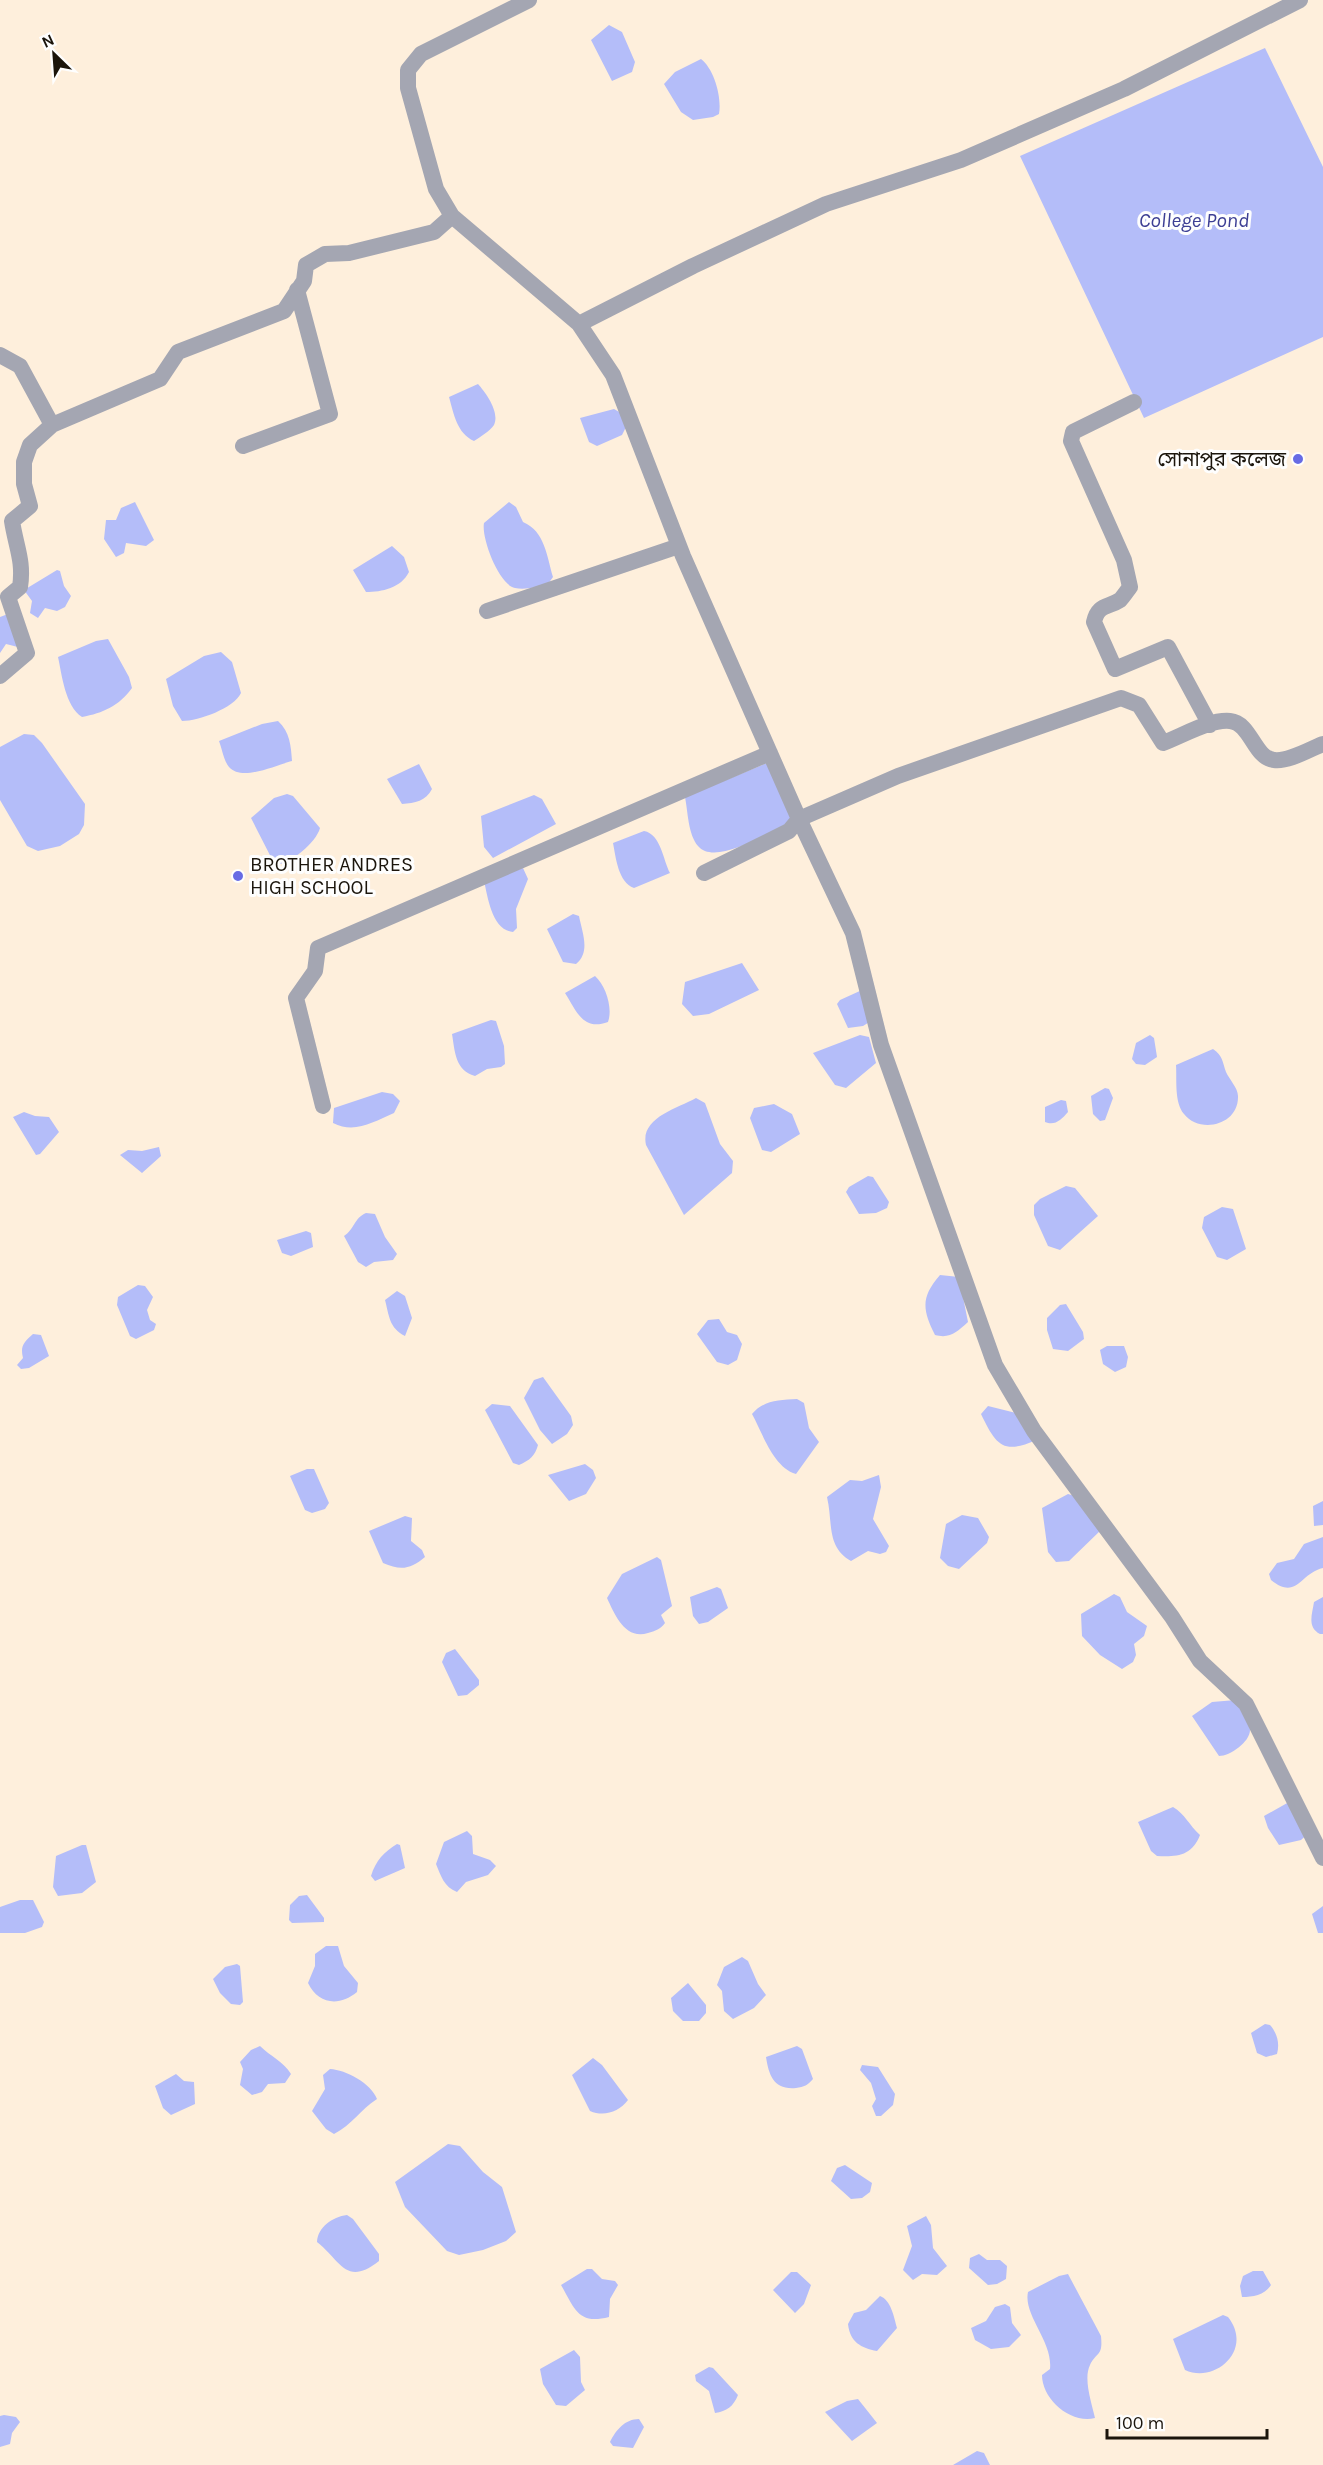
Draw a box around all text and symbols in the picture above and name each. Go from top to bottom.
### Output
north arrow [24,24,84,84]
text: N [39,30,57,52]
water label: College Pond [1139,208,1249,232]
place label: সোনাপুর কলেজ [1157,448,1287,471]
marker: সোনাপুর কলেজ [1291,452,1305,466]
place label: BROTHER ANDRES HIGH SCHOOL [250,853,413,899]
marker: BROTHER ANDRES HIGH SCHOOL [231,869,245,883]
scale bar [1107,2402,1268,2440]
text: 100 m [1116,2412,1164,2434]

